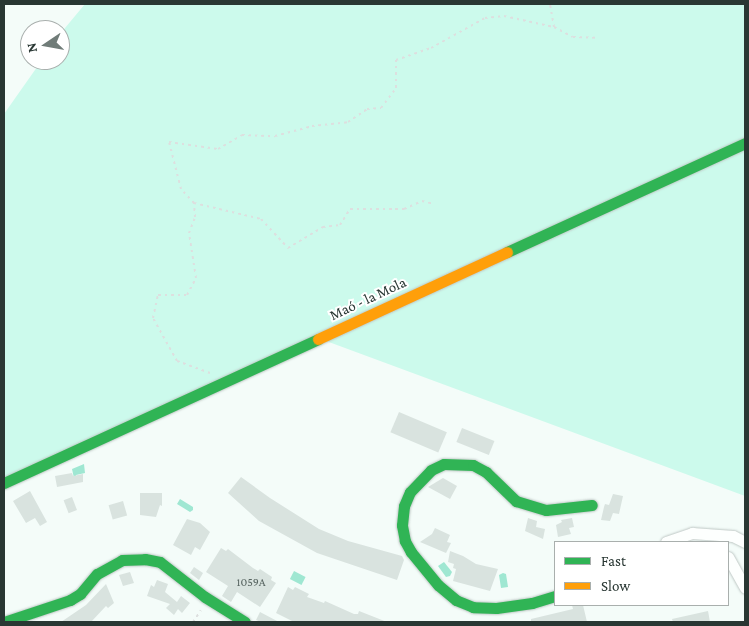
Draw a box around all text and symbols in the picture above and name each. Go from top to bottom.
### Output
north arrow [20,20,70,70]
text: N [22,42,40,54]
street label: Maó - la Mola [327,273,409,325]
legend [554,541,729,606]
text: Fast [601,553,626,569]
house number: 1059A [236,576,266,590]
text: Slow [601,578,630,594]

